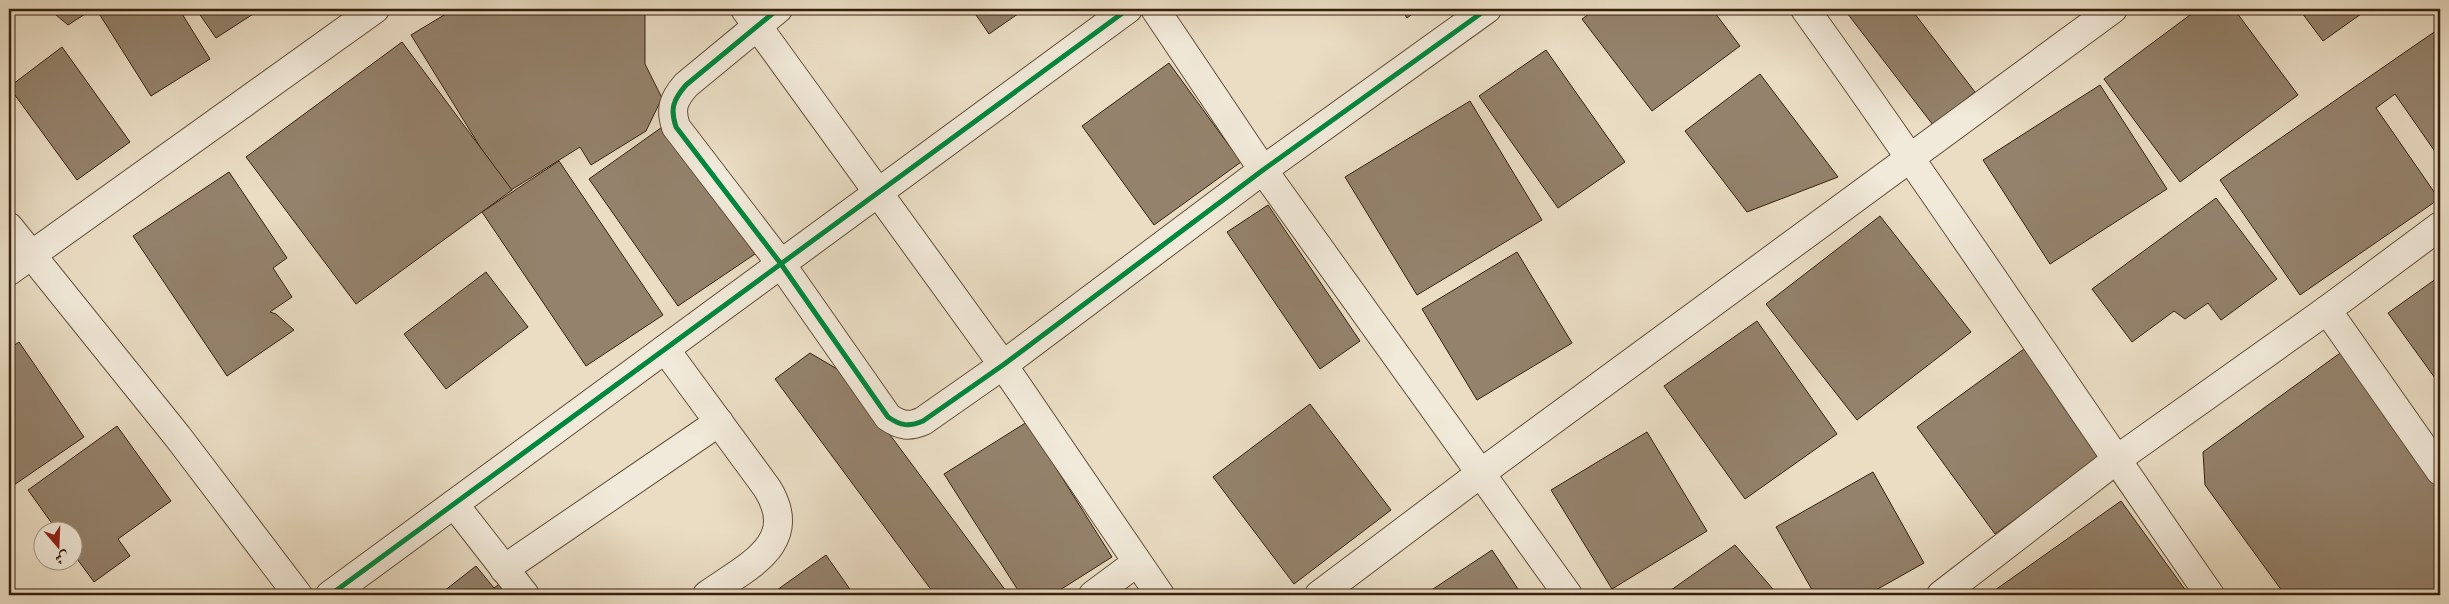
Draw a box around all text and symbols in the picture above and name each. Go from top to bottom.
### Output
north arrow [32,522,82,572]
text: ش [52,547,71,568]

